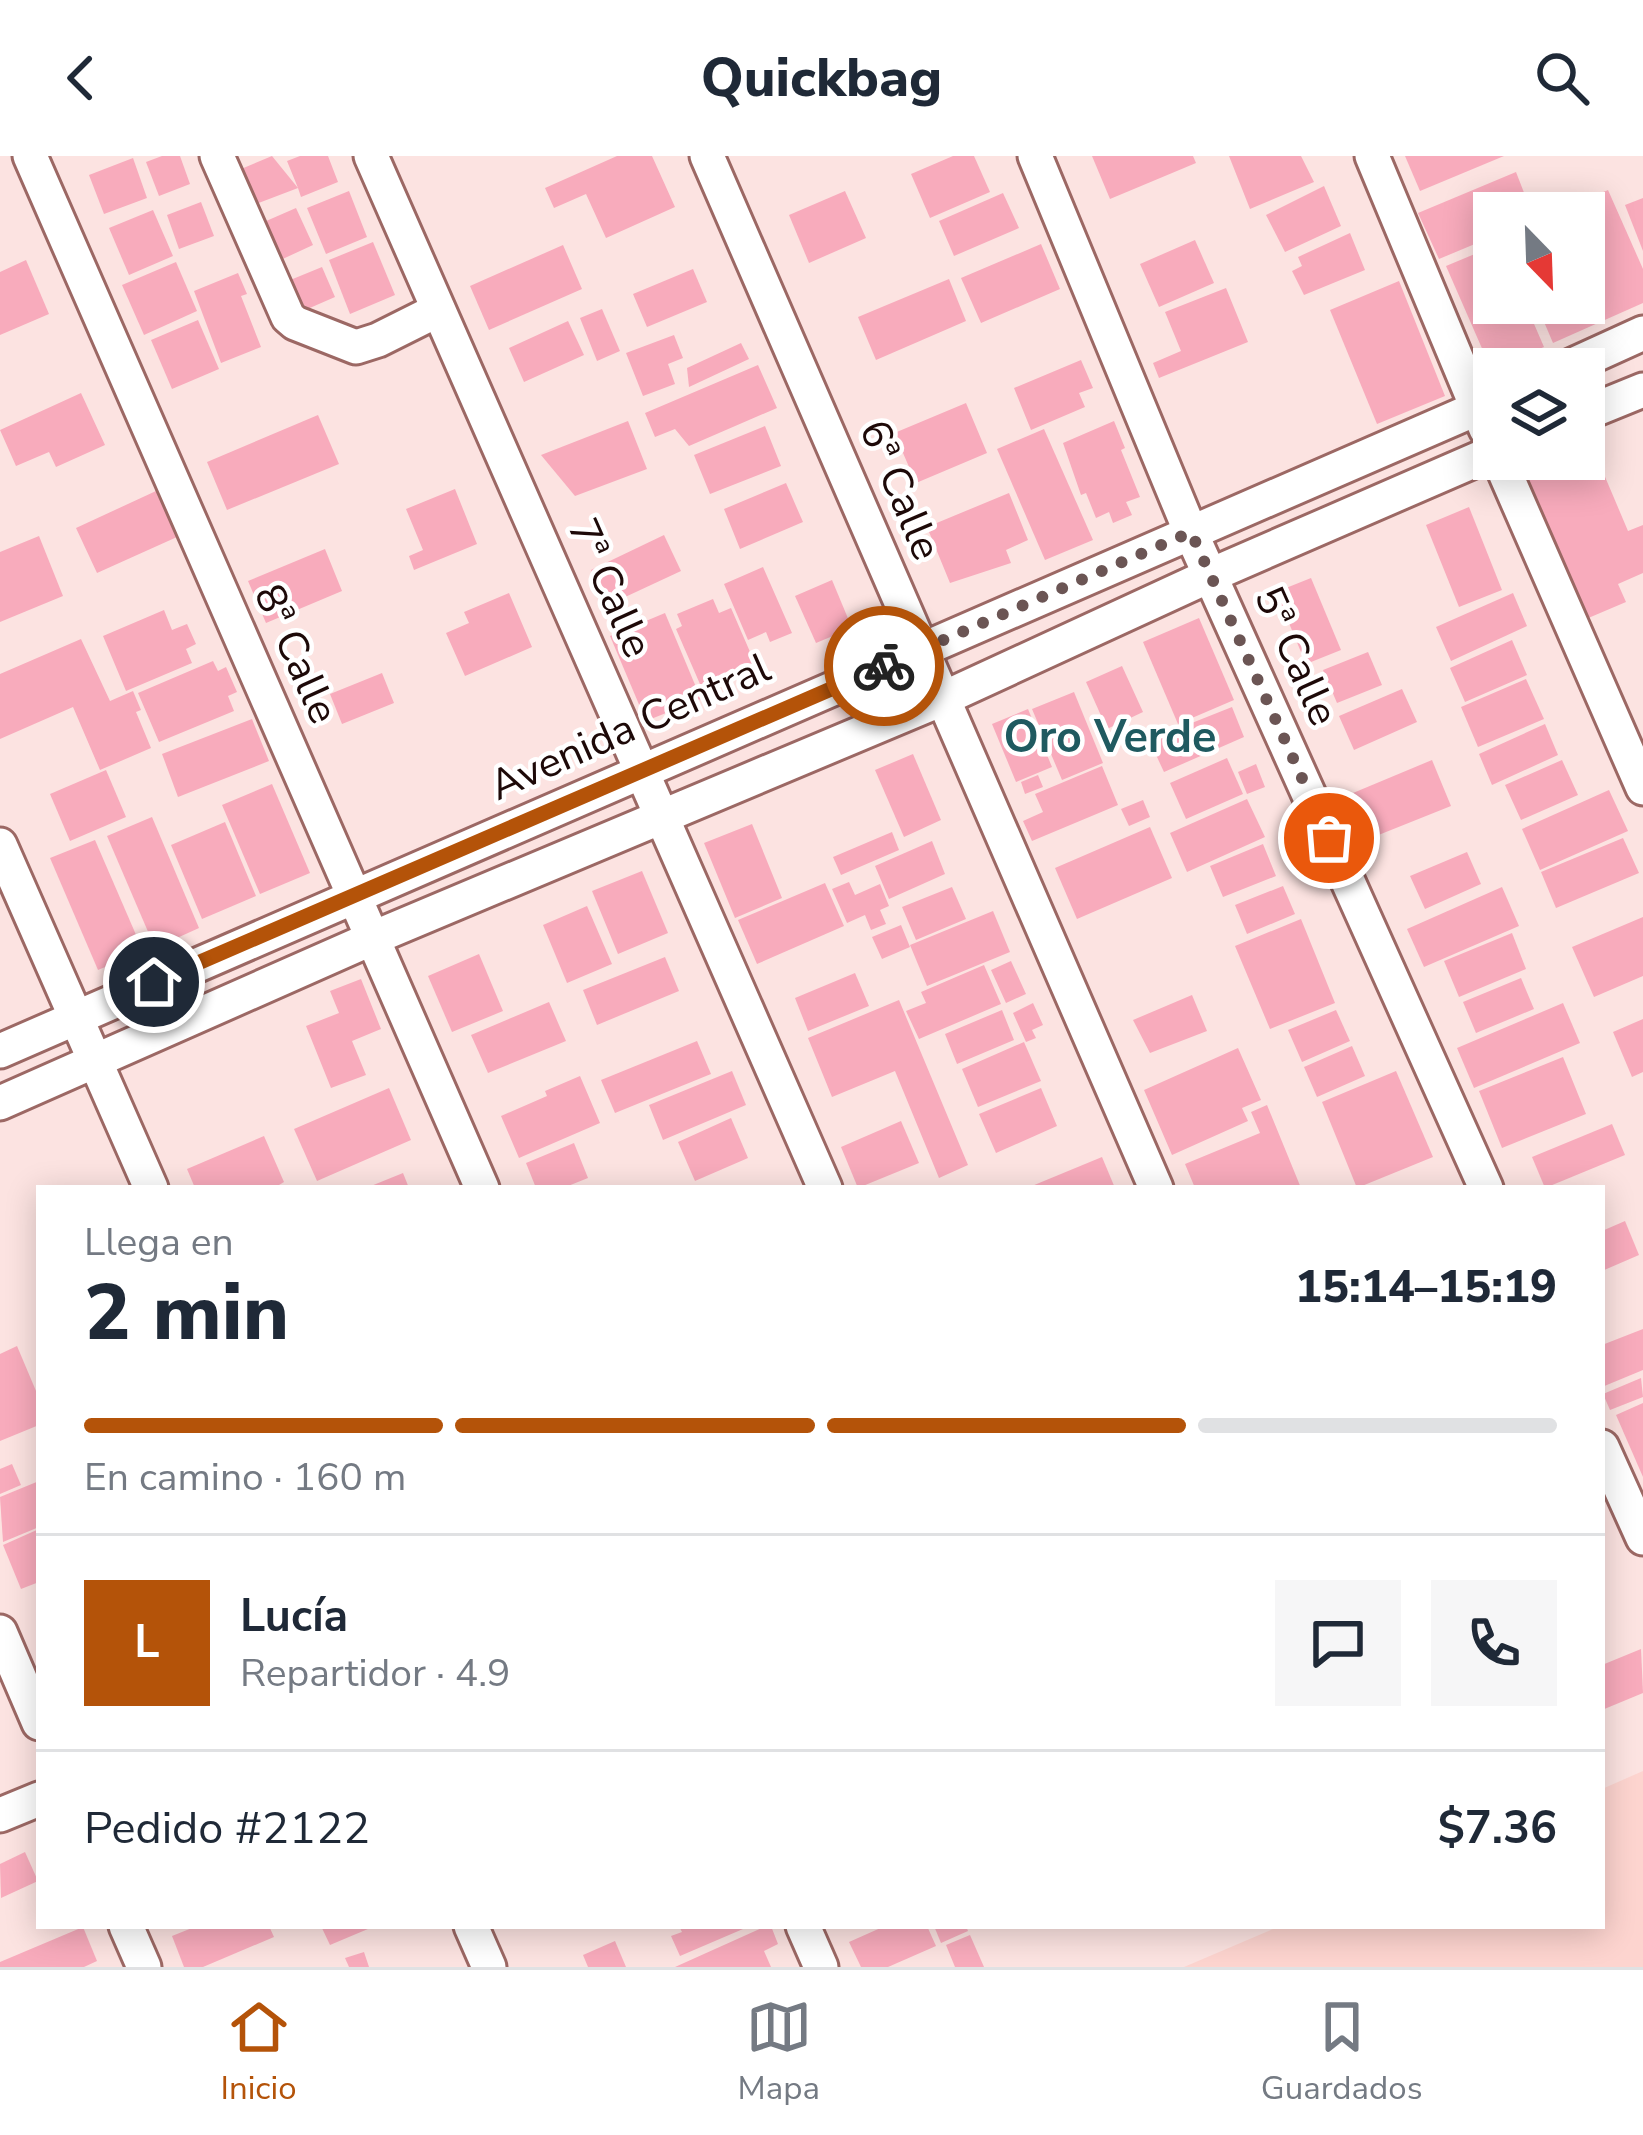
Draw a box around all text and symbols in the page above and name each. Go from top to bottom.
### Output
text: Quickbag [701,41,942,115]
icon: back [48,45,114,111]
icon: search [1529,45,1595,111]
north arrow [1473,192,1605,324]
map controls [1473,192,1605,480]
button: layers [1473,348,1605,480]
street label: 6ª Calle [845,411,955,569]
street label: 7ª Calle [554,509,666,667]
street label: 8ª Calle [240,575,352,733]
street label: 5ª Calle [1240,577,1352,735]
courier [824,606,944,726]
icon: bike [851,633,917,699]
street label: Avenida Central [481,639,780,814]
district label: Oro Verde [1004,707,1217,768]
pin [1278,787,1380,889]
icon: bag [1296,805,1362,871]
pin [103,931,205,1033]
icon: home [121,949,187,1015]
text: Llega en [84,1216,234,1269]
text: 15:14–15:19 [1295,1257,1557,1318]
text: 2 min [84,1260,289,1367]
text: En camino · 160 m [84,1451,406,1504]
button: chat [1275,1580,1401,1706]
button: phone [1431,1580,1557,1706]
text: Lucía [240,1586,348,1647]
text: L [134,1612,160,1673]
text: Repartidor · 4.9 [240,1647,511,1700]
text: Pedido #2122 [84,1798,370,1859]
text: $7.36 [1438,1798,1557,1859]
tab: Inicio [220,1994,297,2111]
tab: Mapa [737,1994,820,2111]
tab: Guardados [1261,1994,1423,2111]

